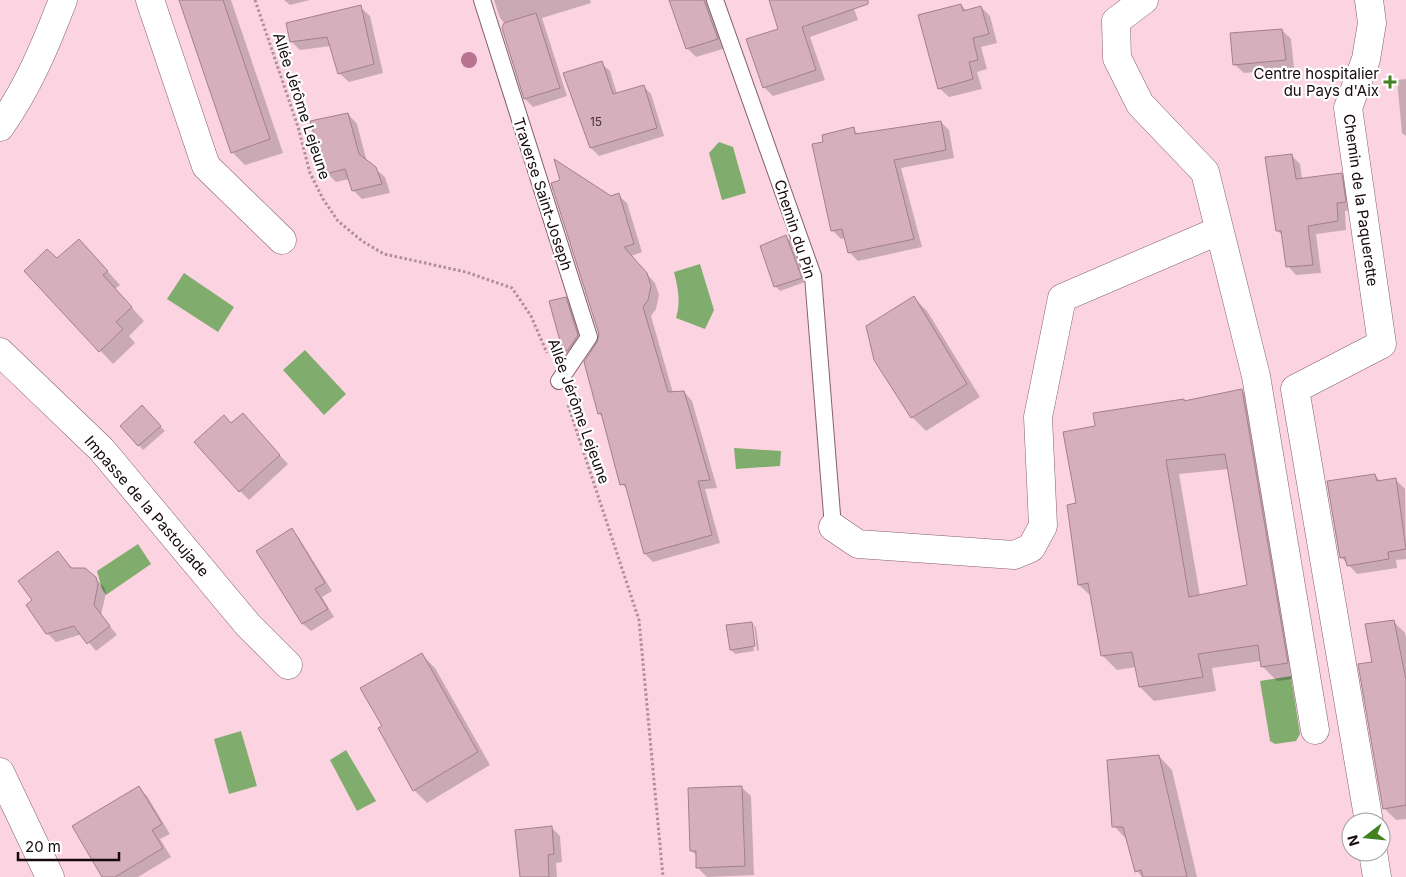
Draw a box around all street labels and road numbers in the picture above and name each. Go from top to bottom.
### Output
street label: Allée Jérôme Lejeune [269,30,335,182]
street label: Chemin de la Paquerette [1339,113,1383,287]
street label: Traverse Saint-Joseph [509,115,577,273]
street label: Chemin du Pin [770,177,820,281]
street label: Allée Jérôme Lejeune [544,336,614,486]
street label: Impasse de la Pastoujade [81,432,213,580]

